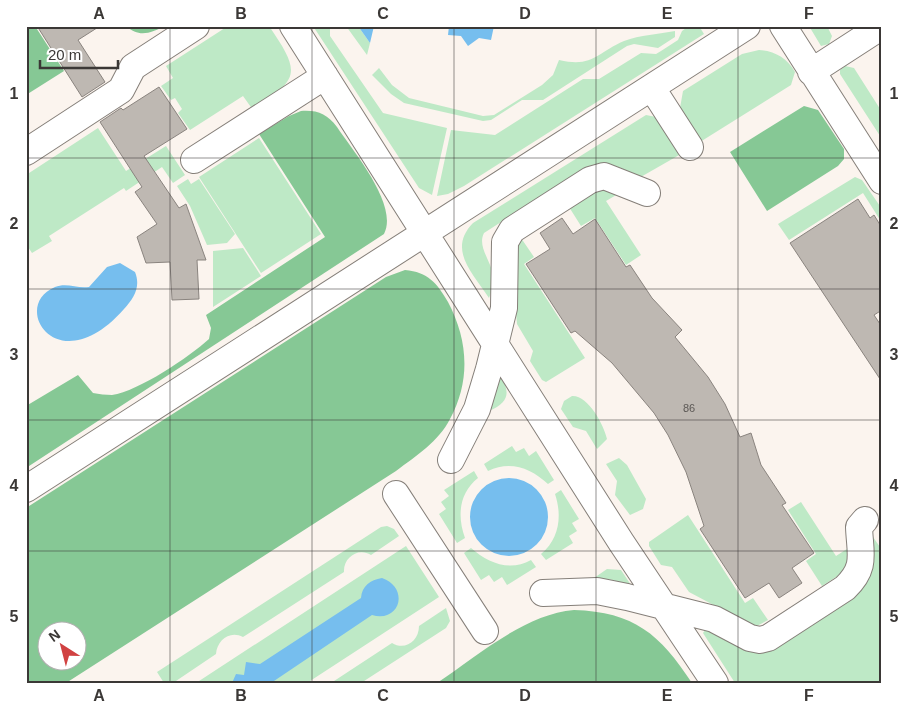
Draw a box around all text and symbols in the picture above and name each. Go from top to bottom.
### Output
text: A [93,5,105,22]
text: B [235,5,247,22]
text: C [377,5,389,22]
text: D [519,5,531,22]
text: E [662,5,673,22]
text: F [804,5,814,22]
scale bar [40,38,118,70]
text: 20 m [48,46,81,63]
text: 1 [10,85,19,102]
text: 1 [890,85,899,102]
text: 2 [10,215,19,232]
text: 2 [890,215,899,232]
text: 3 [10,346,19,363]
text: 3 [890,346,899,363]
house number: 86 [683,402,695,414]
text: 4 [10,477,19,494]
text: 4 [890,477,899,494]
text: 5 [10,608,19,625]
text: 5 [890,608,899,625]
north arrow [38,622,88,672]
text: N [46,626,63,645]
text: A [93,687,105,704]
text: B [235,687,247,704]
text: C [377,687,389,704]
text: D [519,687,531,704]
text: E [662,687,673,704]
text: F [804,687,814,704]

